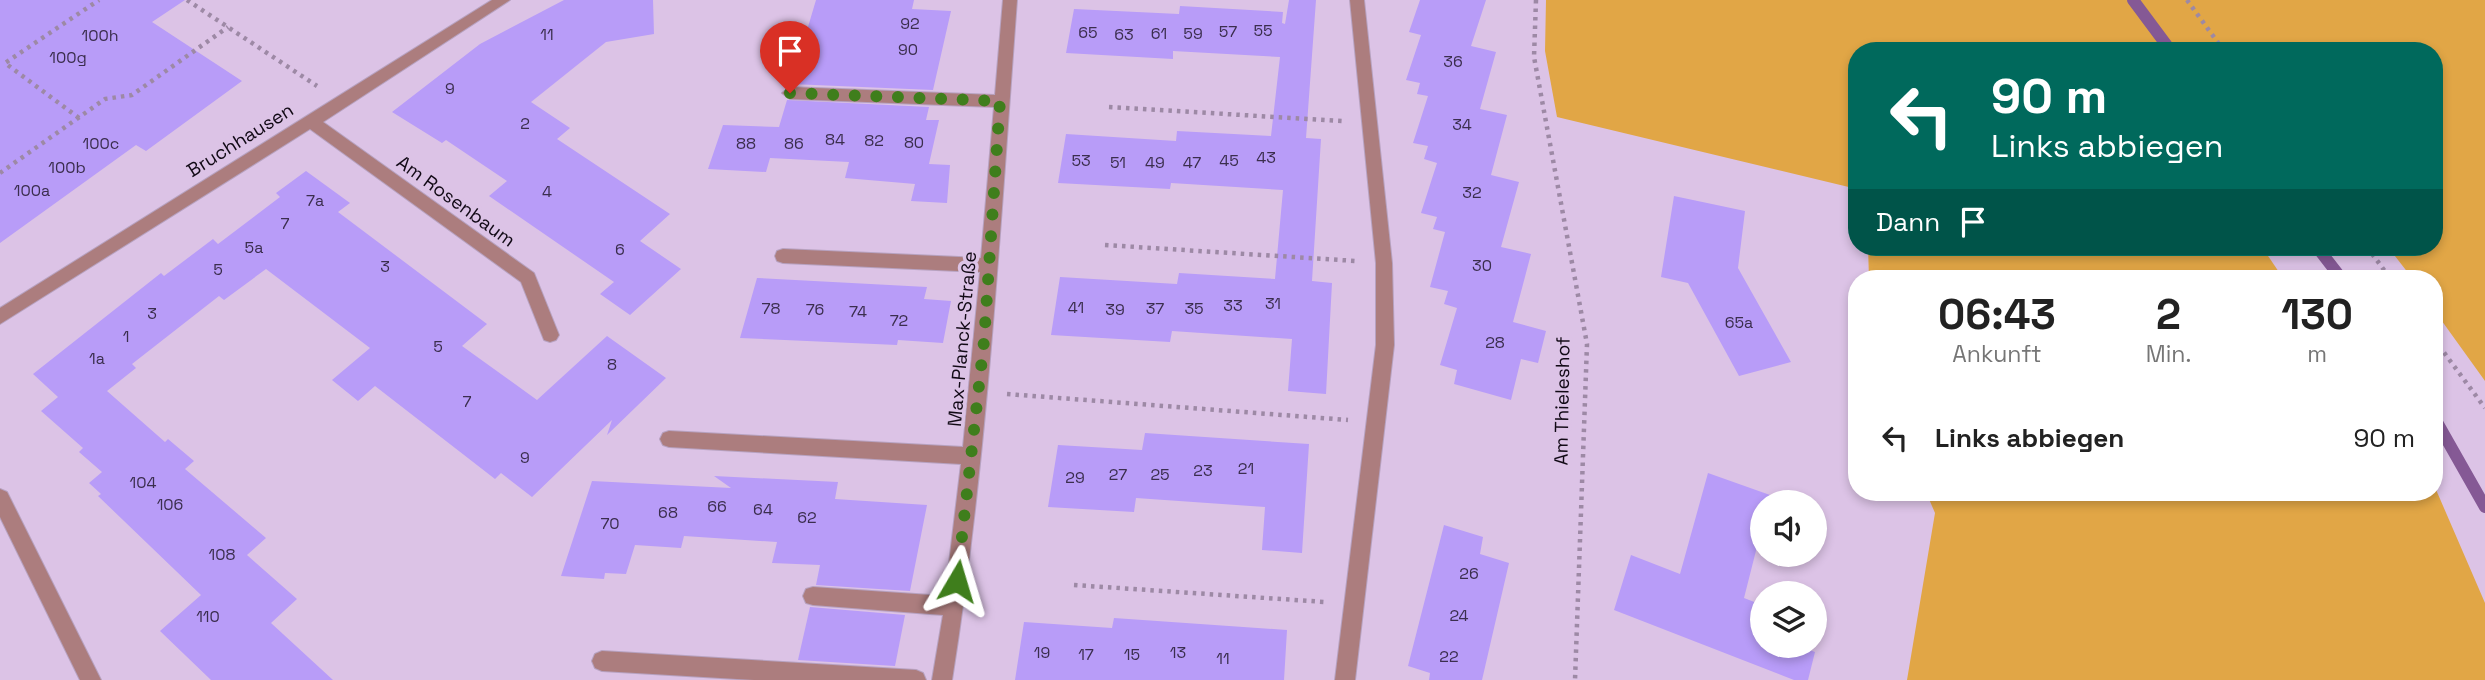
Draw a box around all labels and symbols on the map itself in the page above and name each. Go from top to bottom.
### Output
house number: 92 [900,13,920,34]
house number: 55 [1253,20,1273,41]
pin [760,21,820,93]
house number: 57 [1219,21,1237,42]
house number: 65 [1078,22,1098,43]
house number: 61 [1151,23,1167,44]
house number: 59 [1183,23,1203,44]
house number: 11 [540,24,554,45]
house number: 63 [1114,24,1134,45]
house number: 100h [81,25,119,46]
house number: 90 [898,39,918,60]
house number: 100g [49,47,87,68]
house number: 36 [1443,51,1463,72]
house number: 9 [445,78,455,99]
street label: Bruchhausen [182,97,298,183]
house number: 2 [520,113,530,134]
house number: 34 [1452,114,1472,135]
house number: 84 [825,129,845,150]
house number: 82 [864,130,884,151]
house number: 80 [904,132,924,153]
house number: 100c [83,133,119,154]
house number: 88 [736,133,756,154]
house number: 86 [784,133,804,154]
house number: 43 [1256,147,1276,168]
street label: Am Rosenbaum [392,150,520,252]
house number: 53 [1071,150,1091,171]
house number: 45 [1219,150,1239,171]
house number: 51 [1110,152,1126,173]
house number: 49 [1145,152,1165,173]
house number: 47 [1183,152,1201,173]
house number: 100b [48,157,86,178]
house number: 100a [14,180,50,201]
house number: 4 [542,181,552,202]
house number: 32 [1462,182,1482,203]
house number: 7a [306,190,324,211]
house number: 7 [280,213,290,234]
house number: 5a [245,237,263,258]
house number: 6 [615,239,625,260]
street label: Max-Planck-Straße [942,250,982,428]
house number: 30 [1472,255,1492,276]
house number: 3 [380,256,390,277]
house number: 5 [213,259,223,280]
house number: 31 [1265,293,1281,314]
house number: 33 [1223,295,1243,316]
house number: 41 [1068,297,1084,318]
house number: 78 [762,298,781,319]
house number: 37 [1146,298,1164,319]
house number: 35 [1184,298,1204,319]
house number: 76 [806,299,824,320]
house number: 39 [1105,299,1125,320]
house number: 74 [849,301,867,322]
house number: 3 [147,303,157,324]
house number: 72 [890,310,908,331]
house number: 65a [1725,312,1753,333]
house number: 1 [123,326,129,347]
house number: 28 [1485,332,1505,353]
house number: 5 [433,336,443,357]
street label: Am Thieleshof [1548,336,1576,466]
house number: 1a [89,348,105,369]
house number: 8 [607,354,617,375]
house number: 7 [462,391,472,412]
house number: 9 [520,447,530,468]
house number: 21 [1238,458,1254,479]
house number: 23 [1193,460,1213,481]
house number: 27 [1109,464,1127,485]
house number: 25 [1150,464,1170,485]
house number: 29 [1065,467,1085,488]
house number: 104 [130,472,156,493]
house number: 106 [157,494,183,515]
house number: 66 [707,496,727,517]
house number: 64 [753,499,773,520]
house number: 68 [658,502,678,523]
house number: 62 [797,507,817,528]
house number: 70 [600,513,620,534]
house number: 108 [209,544,235,565]
position arrow [920,544,994,618]
house number: 26 [1459,563,1479,584]
house number: 24 [1449,605,1469,626]
house number: 110 [196,606,220,627]
house number: 19 [1034,642,1050,663]
house number: 13 [1170,642,1186,663]
house number: 17 [1078,644,1094,665]
house number: 15 [1124,644,1140,665]
house number: 22 [1439,646,1459,667]
house number: 11 [1216,648,1230,669]

